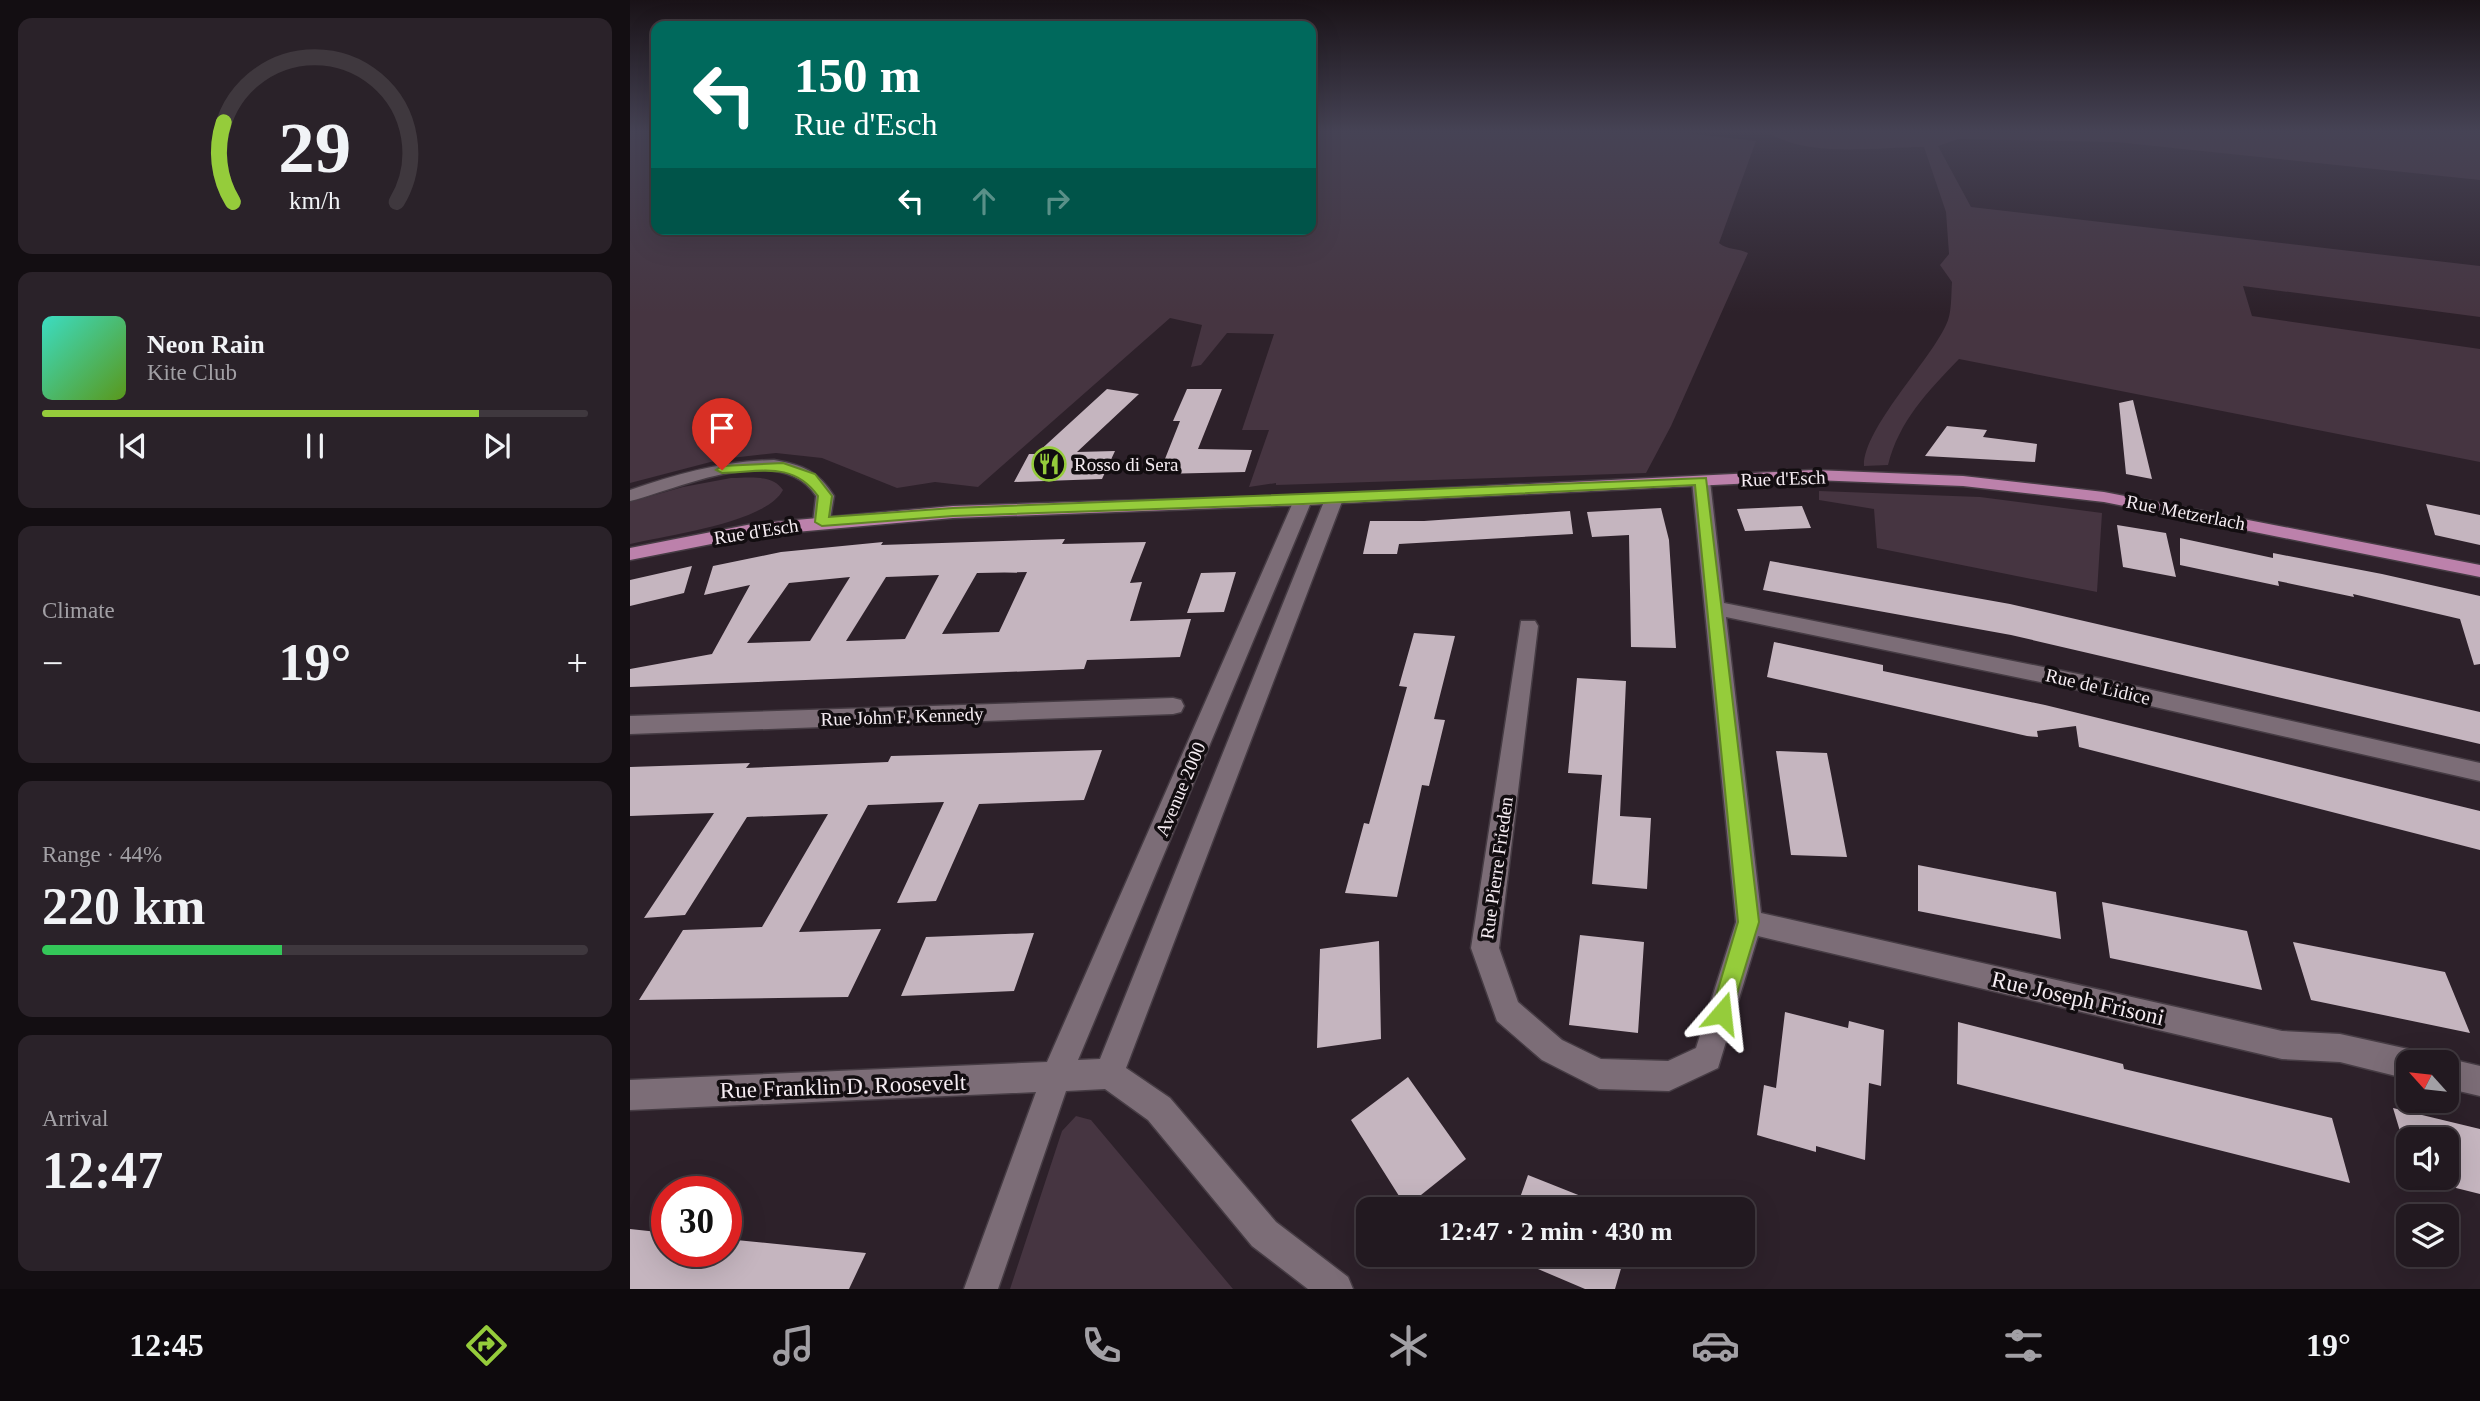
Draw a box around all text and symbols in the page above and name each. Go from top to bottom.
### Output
text: 150 m [794,48,921,103]
icon: left [679,49,770,140]
text: Rue d'Esch [794,106,938,142]
text: 29 [279,107,351,188]
icon: left [892,182,930,220]
icon: ahead [965,182,1003,220]
icon: right [1038,182,1076,220]
text: km/h [289,187,341,214]
text: Neon Rain [147,330,265,359]
text: Kite Club [147,360,237,385]
pin [692,398,752,470]
icon: arrive [703,409,741,447]
icon: previous [114,427,152,465]
icon: pause [296,427,334,465]
icon: next [478,427,516,465]
restaurant icon: Rosso di Sera [1030,445,1068,483]
place label: Rosso di Sera [1074,454,1179,475]
street label: Rue d'Esch [1740,467,1826,490]
street label: Rue Metzerlach [2125,491,2248,534]
street label: Rue d'Esch [712,514,800,549]
text: Climate [42,598,115,623]
text: 19° [279,634,351,691]
text: − [42,642,63,684]
text: + [567,642,588,684]
street label: Rue de Lidice [2044,664,2152,709]
street label: Rue John F. Kennedy [820,703,984,730]
street label: Avenue 2000 [1151,739,1210,840]
street label: Rue Pierre Frieden [1476,795,1517,941]
text: Range · 44% [42,842,162,867]
text: 220 km [42,878,205,935]
street label: Rue Joseph Frisoni [1989,966,2167,1031]
position arrow [1685,976,1759,1050]
north arrow [2396,1050,2459,1113]
map controls [2396,1050,2459,1267]
street label: Rue Franklin D. Roosevelt [719,1070,967,1103]
text: Arrival [42,1106,108,1131]
button: sound [2396,1127,2459,1190]
text: 12:47 [42,1142,163,1199]
speed limit sign: 30 [651,1176,742,1267]
button: layers [2396,1204,2459,1267]
text: 12:47 · 2 min · 430 m [1439,1217,1673,1246]
icon: directions [462,1321,511,1370]
icon: music [769,1321,818,1370]
icon: phone [1077,1321,1126,1370]
icon: climate [1384,1321,1433,1370]
icon: car [1691,1321,1740,1370]
icon: filters [1999,1321,2048,1370]
text: 12:45 [129,1327,204,1363]
text: 19° [2306,1327,2351,1363]

